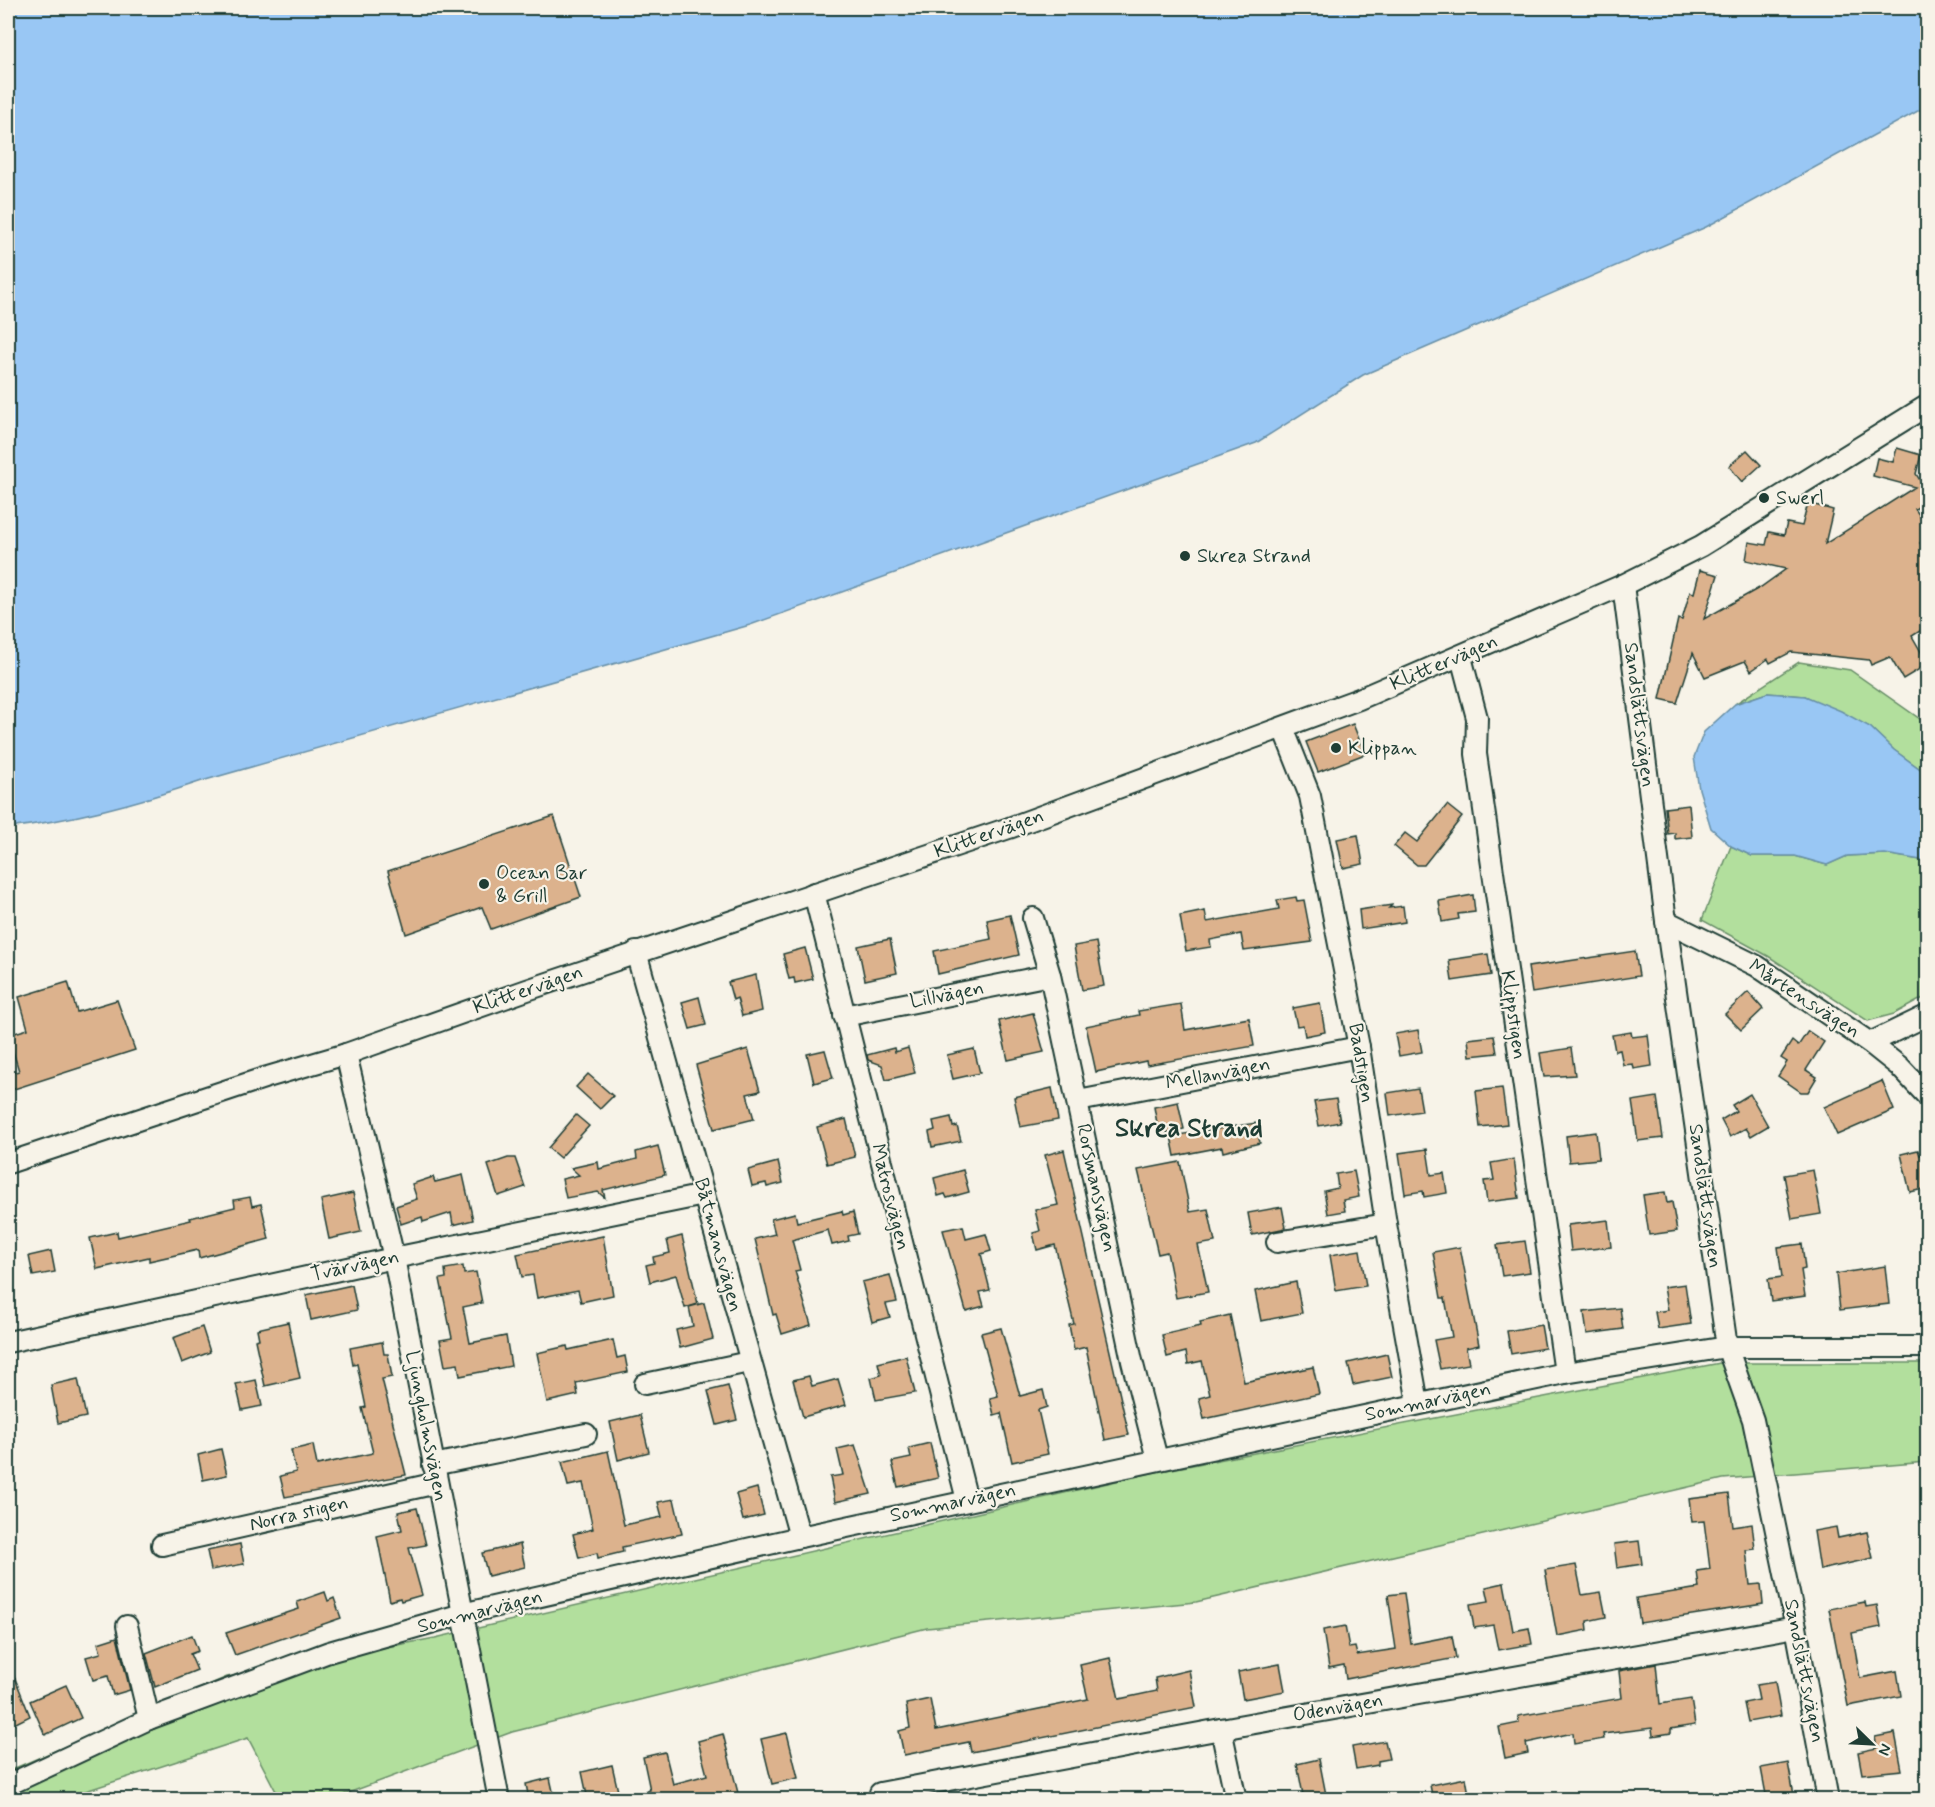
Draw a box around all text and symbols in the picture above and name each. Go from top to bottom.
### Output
place label: Swerl [1776,485,1824,512]
marker: Swerl [1757,491,1771,505]
place label: Skrea Strand [1197,543,1311,570]
marker: Skrea Strand [1178,549,1192,563]
street label: Klittervägen [1386,628,1502,698]
street label: Sandslättsvägen [1617,641,1661,789]
place label: Klippan [1348,735,1417,762]
marker: Klippan [1329,741,1343,755]
street label: Klittervägen [931,803,1047,865]
place label: Ocean Bar & Grill [496,860,587,910]
marker: Ocean Bar & Grill [477,877,491,891]
street label: Mårtensvägen [1743,953,1865,1045]
street label: Klittervägen [470,959,586,1021]
street label: Klippstigen [1493,969,1533,1061]
street label: Lillvägen [908,975,986,1015]
street label: Badstigen [1341,1021,1381,1105]
street label: Mellanvägen [1163,1051,1273,1097]
district label: Skrea Strand [1115,1112,1263,1146]
street label: Rorsmansvägen [1069,1121,1123,1255]
street label: Sandslättsvägen [1681,1122,1729,1270]
street label: Matrosvägen [864,1141,916,1253]
street label: Båtmansvägen [687,1175,749,1315]
street label: Tvärvägen [308,1243,402,1289]
street label: Ljungholmsvägen [398,1348,454,1504]
street label: Sommarvägen [1363,1375,1493,1429]
street label: Sommarvägen [888,1476,1018,1530]
street label: Norra stigen [247,1490,351,1538]
street label: Sommarvägen [415,1583,545,1641]
street label: Sandslättsvägen [1777,1597,1831,1745]
street label: Odenvägen [1291,1687,1385,1729]
north arrow [1842,1714,1902,1774]
text: N [1873,1740,1896,1759]

